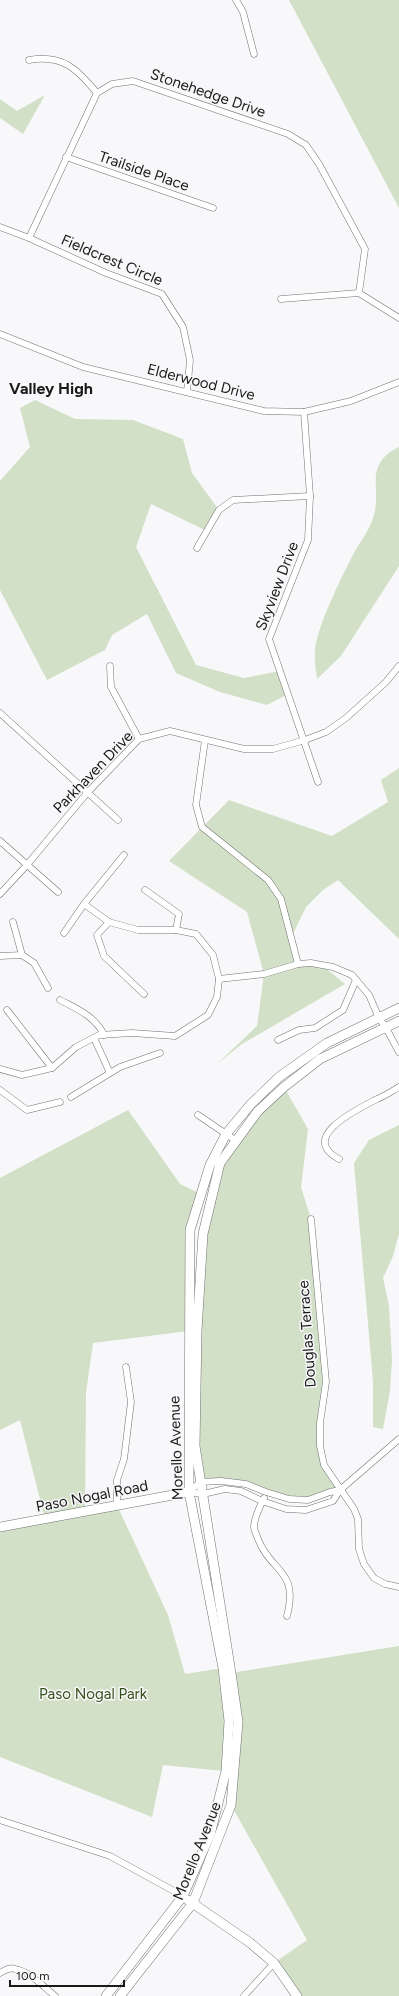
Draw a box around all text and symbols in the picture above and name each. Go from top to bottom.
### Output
street label: Stonehedge Drive [148,65,268,121]
street label: Trailside Place [97,147,191,195]
street label: Fieldcrest Circle [58,230,166,290]
street label: Elderwood Drive [145,360,257,404]
district label: Valley High [9,379,93,398]
street label: Skyview Drive [252,539,302,633]
street label: Parkhaven Drive [49,727,137,817]
street label: Douglas Terrace [294,1280,320,1388]
street label: Morello Avenue [165,1396,187,1500]
street label: Paso Nogal Road [34,1476,150,1516]
park label: Paso Nogal Park [39,1685,148,1703]
street label: Morello Avenue [169,1799,225,1903]
scale bar [10,1962,124,1988]
text: 100 m [16,1969,50,1983]

